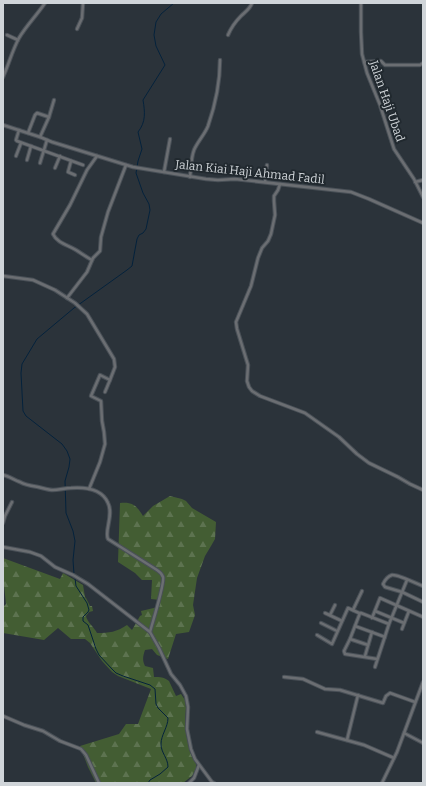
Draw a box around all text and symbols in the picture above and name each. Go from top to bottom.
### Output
street label: Jalan Haji Ubad [366,58,407,143]
street label: Jalan Kiai Haji Ahmad Fadil [174,157,326,187]

